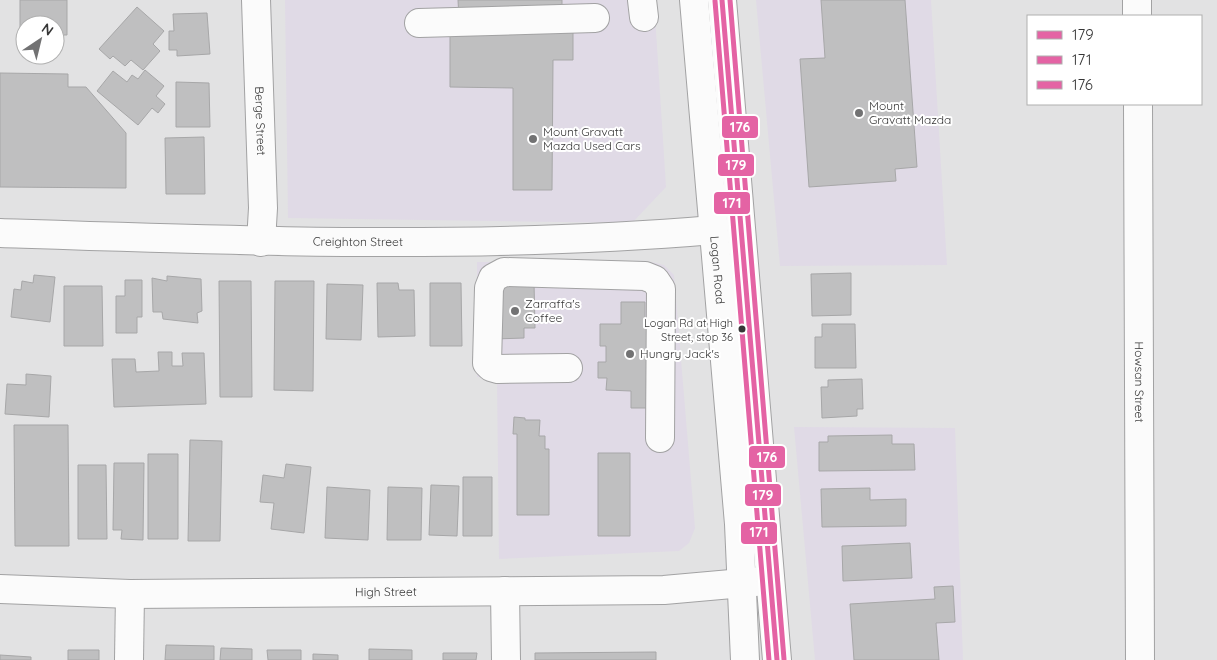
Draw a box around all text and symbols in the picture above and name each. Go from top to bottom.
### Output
north arrow [15,15,65,65]
legend [1027,15,1202,105]
text: N [38,19,57,40]
text: 179 [1072,25,1094,44]
text: 171 [1072,50,1092,69]
text: 176 [1072,75,1093,94]
street label: Berge Street [252,86,269,156]
place label: Mount Gravatt Mazda [869,98,951,127]
marker: Mount Gravatt Mazda [853,107,865,119]
line badge: 176 [721,115,759,139]
text: 176 [730,118,750,136]
place label: Mount Gravatt Mazda Used Cars [543,124,641,153]
marker: Mount Gravatt Mazda Used Cars [527,133,539,145]
line badge: 179 [717,153,755,177]
text: 179 [725,156,747,174]
line badge: 171 [713,191,751,215]
text: 171 [722,194,742,212]
street label: Creighton Street [313,234,403,249]
street label: Logan Road [707,235,728,305]
place label: Zarraffa's Coffee [525,296,581,325]
marker: Zarraffa's Coffee [509,305,521,317]
place label: Logan Rd at High Street, stop 36 [644,316,733,344]
marker: Logan Rd at High Street, stop 36 [737,324,747,334]
street label: Howsan Street [1132,342,1147,422]
place label: Hungry Jack's [640,346,720,361]
marker: Hungry Jack's [624,348,636,360]
line badge: 176 [748,445,786,469]
text: 176 [757,448,777,466]
line badge: 179 [744,483,782,507]
text: 179 [752,486,774,504]
line badge: 171 [740,521,778,545]
text: 171 [749,523,769,541]
street label: High Street [355,584,417,599]

